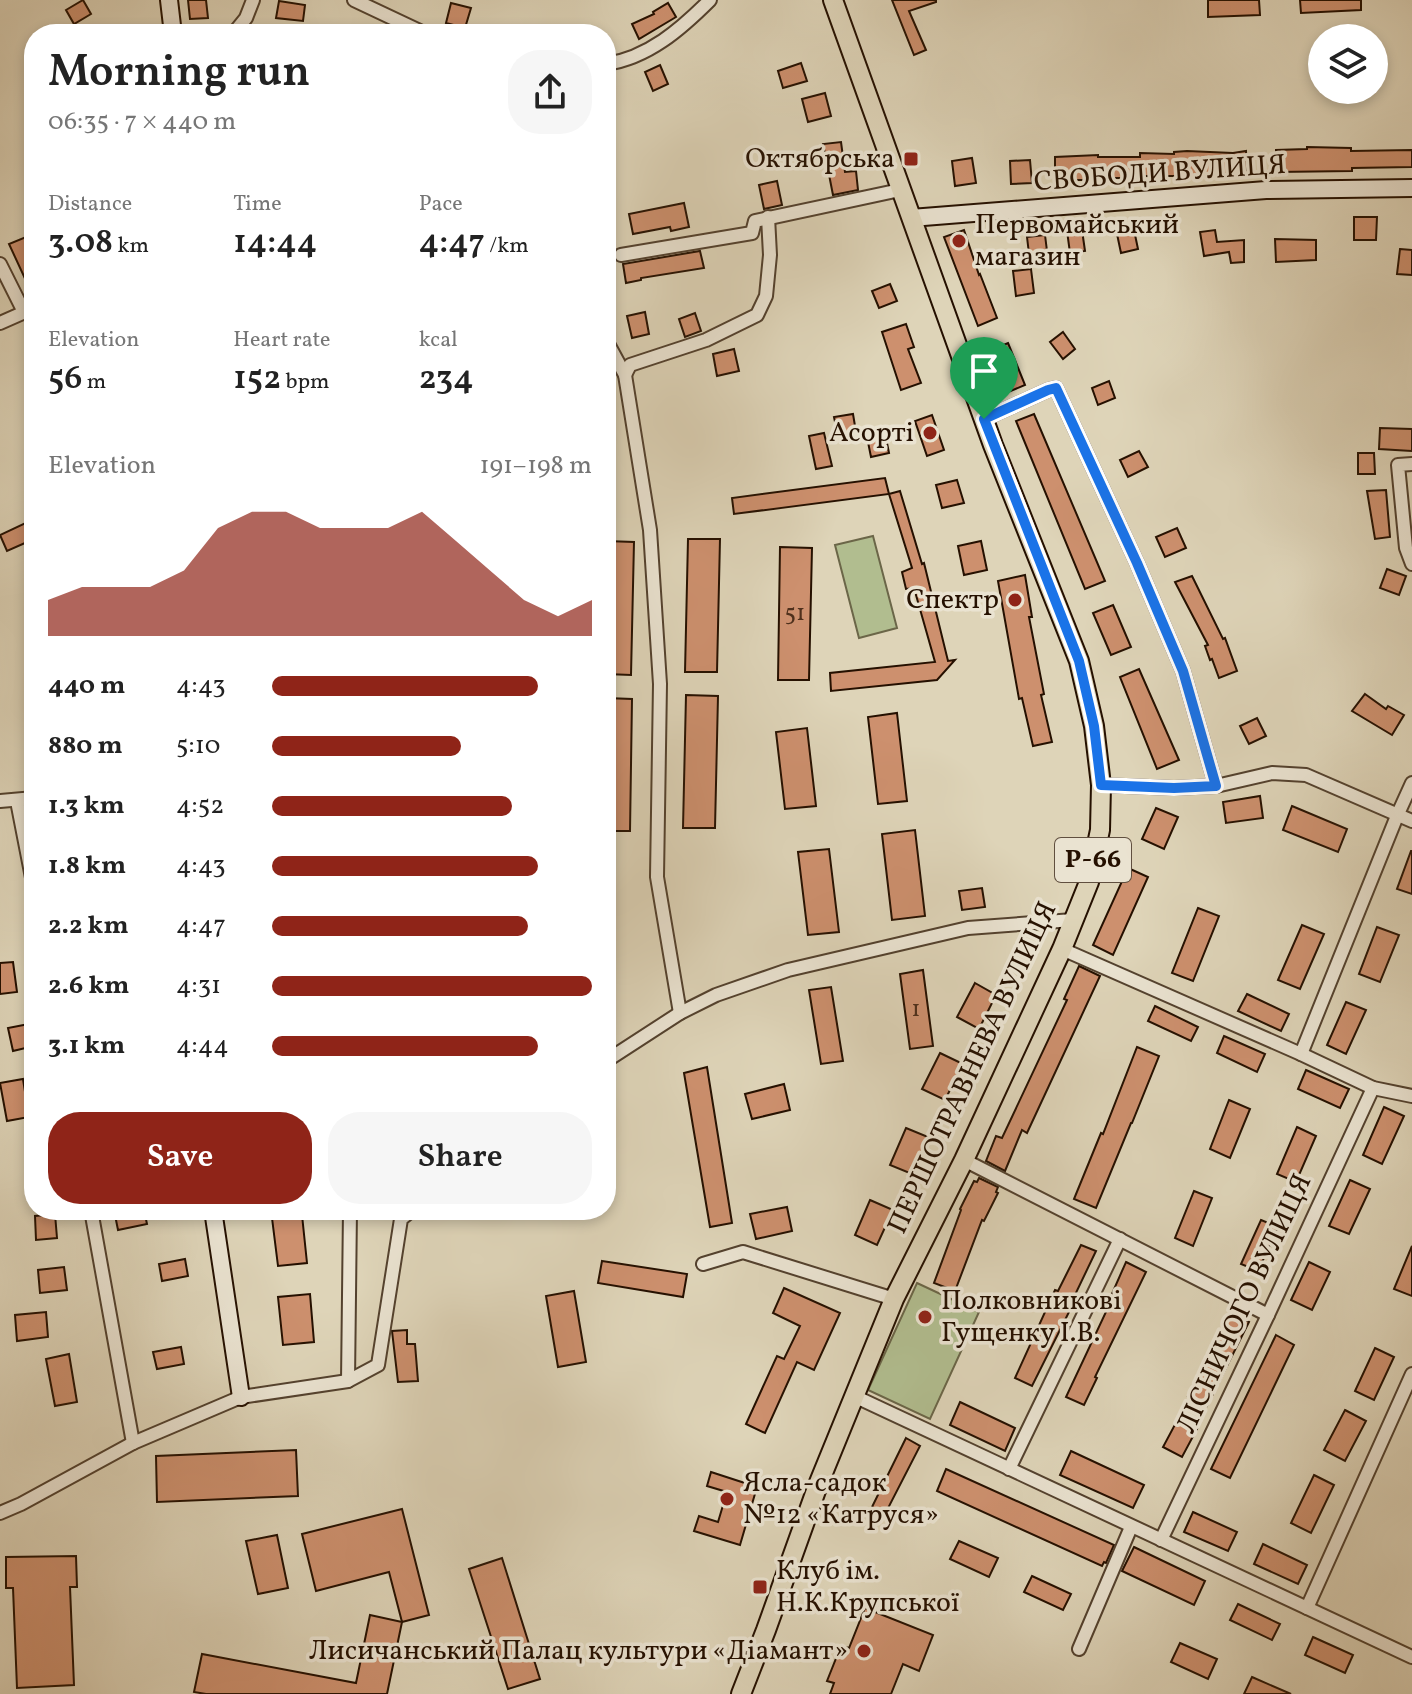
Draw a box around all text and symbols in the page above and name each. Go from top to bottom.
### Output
map controls [1308,24,1388,104]
button: layers [1308,24,1388,104]
text: Morning run [48,43,310,104]
button: share [508,50,592,134]
text: 06:35 · 7 × 440 m [48,104,236,140]
place label: Октябрська [745,140,895,179]
street label: СВОБОДИ ВУЛИЦЯ [1033,146,1287,202]
marker: Октябрська [902,150,920,168]
text: Distance [48,189,132,220]
text: Time [233,189,282,220]
text: Pace [419,189,463,220]
place label: Первомайський магазин [975,206,1179,277]
text: 3.08 [48,220,113,267]
text: 14:44 [233,220,317,267]
text: 4:47 [419,220,485,267]
text: km [113,231,149,262]
text: /km [485,231,529,262]
marker: Первомайський магазин [950,232,968,250]
text: Elevation [48,325,139,356]
text: Heart rate [233,325,330,356]
text: kcal [419,325,458,356]
pin [950,337,1018,419]
icon: arrive [962,349,1006,393]
text: 56 [48,356,82,403]
text: 152 [233,356,281,403]
text: 234 [419,356,474,403]
text: m [82,367,106,398]
text: bpm [281,367,330,398]
place label: Асорті [829,414,914,453]
marker: Асорті [921,424,939,442]
text: Elevation [48,448,156,484]
text: 191–198 m [479,448,592,484]
place label: Спектр [906,581,999,620]
marker: Спектр [1006,591,1024,609]
house number: 51 [785,597,805,631]
text: 440 m [48,668,125,704]
text: 4:43 [176,668,225,704]
text: 880 m [48,728,123,764]
text: 5:10 [176,728,220,764]
text: 1.3 km [48,788,125,824]
text: 4:52 [176,788,224,824]
road number: Р-66 [1055,838,1131,882]
text: 1.8 km [48,848,126,884]
text: 4:43 [176,848,225,884]
street label: ПЕРШОТРАВНЕВА ВУЛИЦЯ [879,895,1067,1241]
text: 2.2 km [48,908,129,944]
text: 4:47 [176,908,226,944]
text: 2.6 km [48,968,129,1004]
text: 4:31 [176,968,221,1004]
house number: 1 [911,993,921,1027]
text: 3.1 km [48,1028,125,1064]
text: 4:44 [176,1028,229,1064]
button: Save [48,1112,312,1204]
button: Share [328,1112,592,1204]
street label: ЛІСНИЧОГО ВУЛИЦЯ [1168,1168,1322,1440]
place label: Полковникові Гущенку І.В. [941,1282,1122,1353]
marker: Полковникові Гущенку І.В. [916,1308,934,1326]
place label: Ясла-садок №12 «Катруся» [743,1464,939,1535]
marker: Ясла-садок №12 «Катруся» [718,1490,736,1508]
place label: Клуб ім. Н.К.Крупської [776,1552,959,1623]
marker: Клуб ім. Н.К.Крупської [751,1578,769,1596]
place label: Лисичанський Палац культури «Діамант» [309,1632,848,1671]
marker: Лисичанський Палац культури «Діамант» [855,1642,873,1660]

